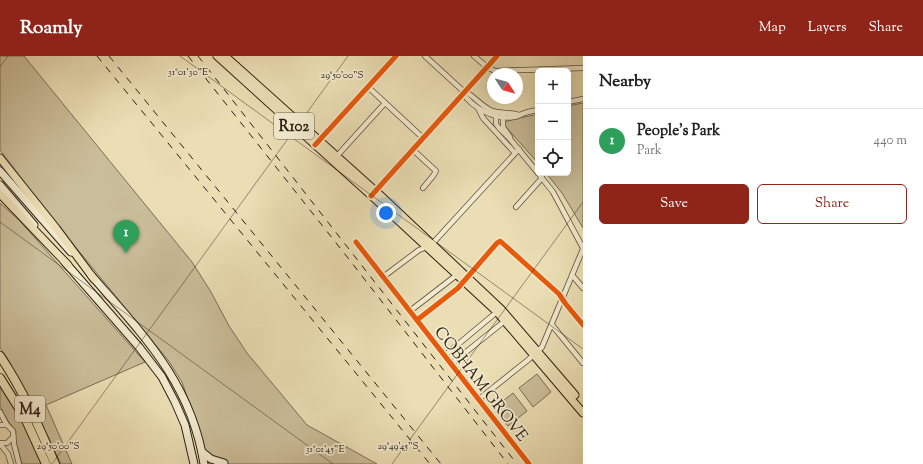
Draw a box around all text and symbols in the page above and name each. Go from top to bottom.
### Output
text: Roamly [20,15,83,42]
text: Map [759,18,786,38]
text: Layers [808,18,846,38]
text: Share [868,18,903,38]
text: 31°01'30"E [168,65,208,80]
text: 29°50'00"S [321,68,364,83]
north arrow [487,68,523,104]
map controls [535,68,571,176]
button: + [535,68,571,104]
text: Nearby [599,70,651,94]
button: − [535,104,571,140]
road number: R102 [274,113,314,139]
text: People's Park [637,121,720,142]
text: 1 [610,132,614,150]
text: 440 m [874,132,907,150]
button: locate [535,140,571,176]
text: Park [637,142,662,160]
button: Save [599,184,749,224]
button: Share [757,184,907,224]
your location [376,203,396,223]
pin: 1 [113,220,139,253]
street label: COBHAM GROVE [428,322,533,447]
road number: M4 [15,396,45,422]
text: 29°50'00"S [37,439,80,454]
text: 29°49'45"S [377,439,419,454]
text: 31°01'45"E [306,442,344,457]

